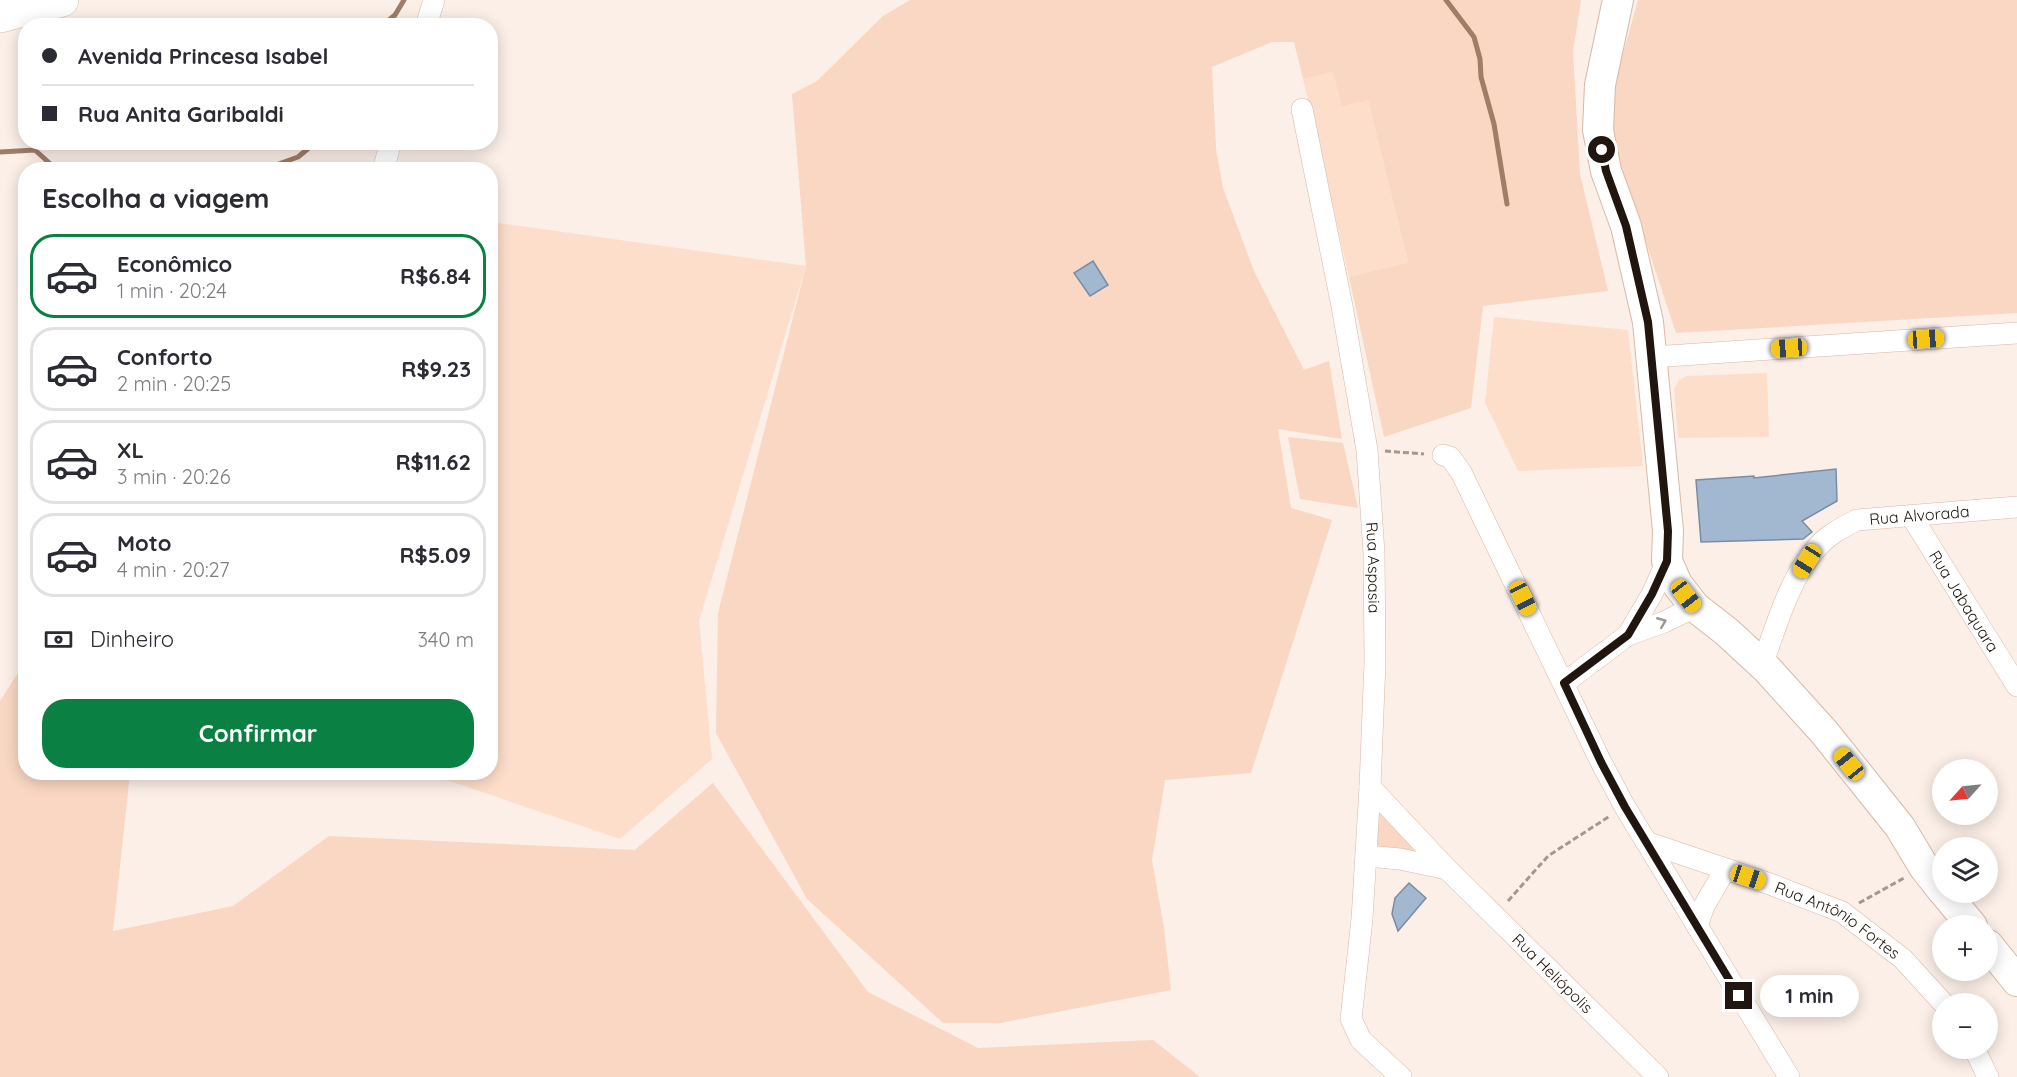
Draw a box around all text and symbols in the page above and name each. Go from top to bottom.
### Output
text: Avenida Princesa Isabel [78,42,328,70]
text: Rua Anita Garibaldi [78,100,284,128]
route start [1588,136,1615,163]
text: Escolha a viagem [42,181,270,215]
icon: car [45,249,99,303]
text: Econômico [117,250,232,278]
text: R$6.84 [400,262,471,290]
text: 1 min · 20:24 [117,278,227,303]
car [1907,329,1945,349]
car [1770,338,1808,358]
icon: car [45,342,99,396]
text: Conforto [117,343,212,371]
text: R$9.23 [401,355,471,383]
text: 2 min · 20:25 [117,371,231,396]
icon: car [45,435,99,489]
text: XL [117,436,144,464]
text: R$11.62 [395,448,471,476]
text: 3 min · 20:26 [117,464,230,489]
street label: Rua Alvorada [1868,501,1970,529]
street label: Rua Aspasia [1362,521,1385,614]
icon: car [45,528,99,582]
text: Moto [117,529,171,557]
text: R$5.09 [399,541,471,569]
car [1790,541,1824,581]
street label: Rua Jabaquara [1925,546,2003,656]
text: 4 min · 20:27 [117,557,230,582]
car [1668,576,1704,616]
car [1507,578,1539,618]
one-way arrow [1655,617,1666,629]
icon: cash [42,623,75,656]
text: Dinheiro [90,625,174,653]
text: 340 m [417,627,474,652]
button: Confirmar [42,699,474,768]
car [1831,744,1867,784]
north arrow [1932,759,1998,825]
map controls [1932,759,1998,1059]
button: layers [1932,837,1998,903]
car [1728,863,1768,891]
street label: Rua Antônio Fortes [1772,877,1904,963]
button: + [1932,915,1998,981]
street label: Rua Heliópolis [1508,929,1597,1017]
callout: 1 min [1760,975,1859,1017]
route end [1725,982,1752,1009]
text: 1 min [1785,983,1834,1008]
button: − [1932,993,1998,1059]

